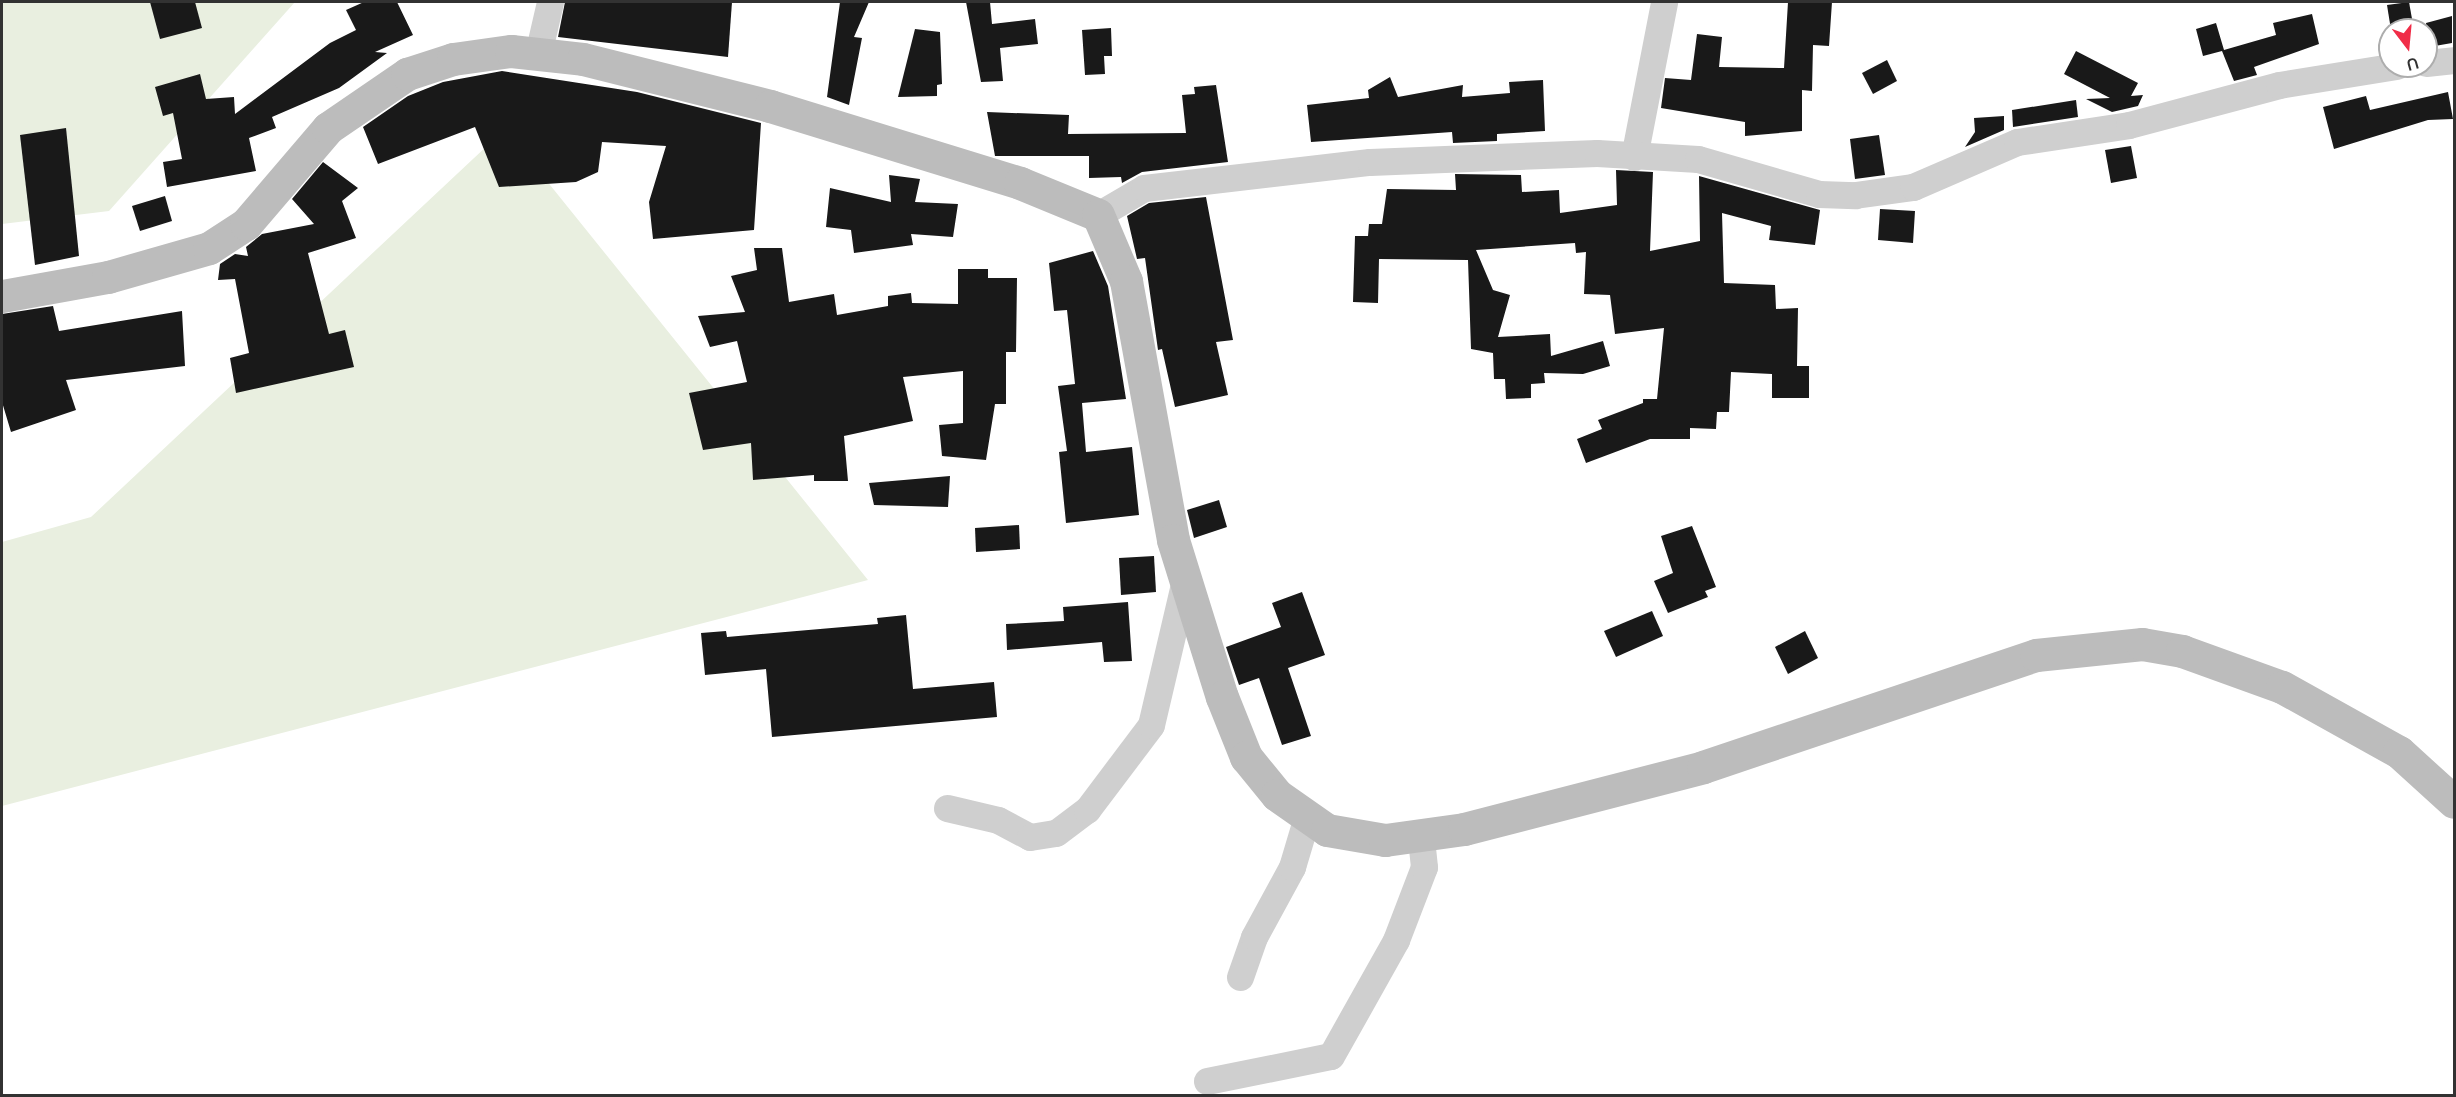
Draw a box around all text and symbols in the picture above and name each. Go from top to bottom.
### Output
north arrow [2378,18,2438,78]
text: U [2404,51,2421,76]

